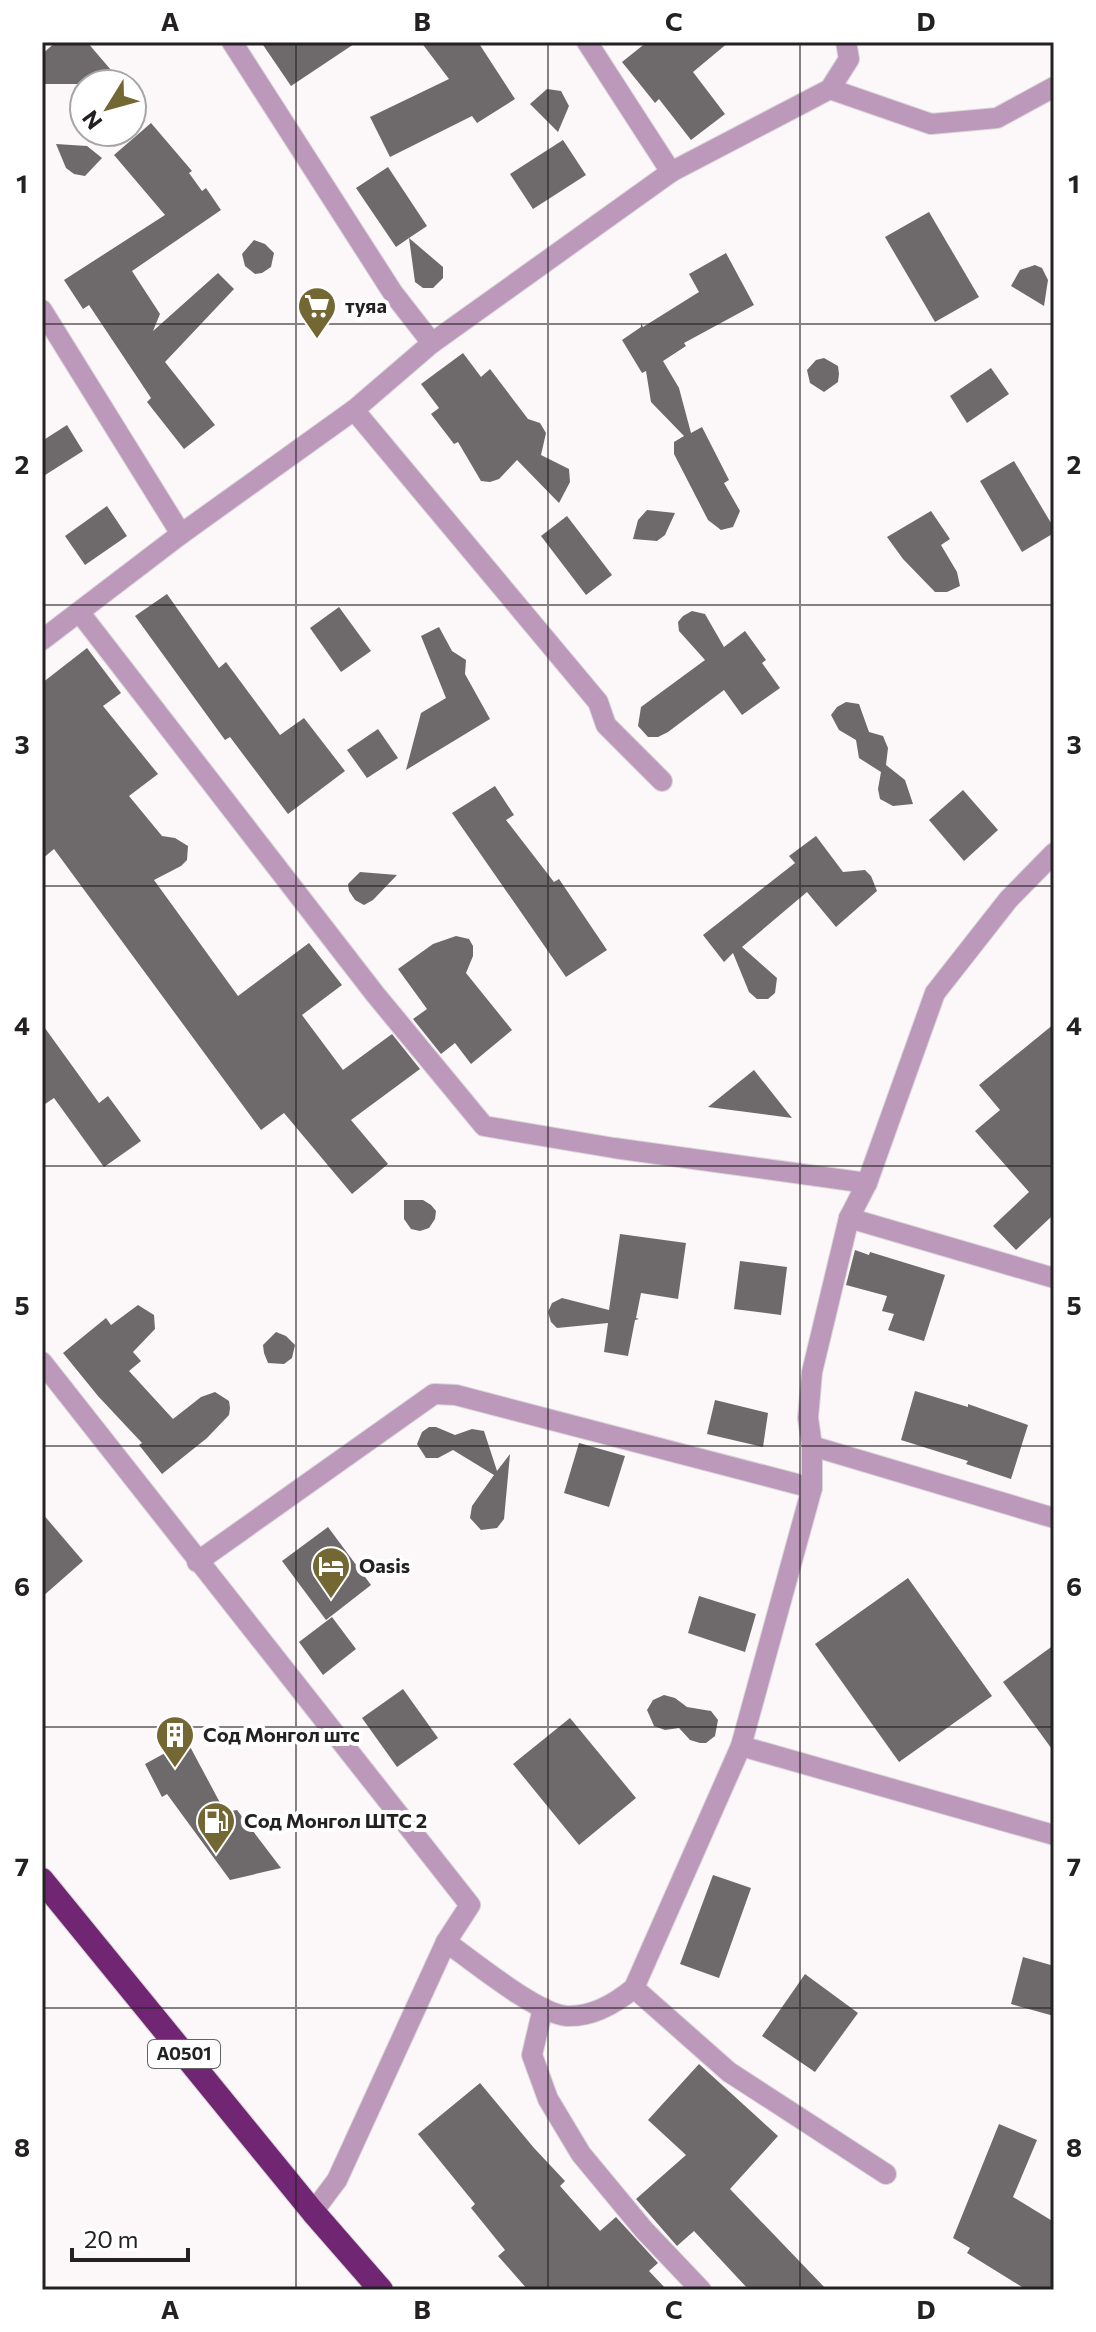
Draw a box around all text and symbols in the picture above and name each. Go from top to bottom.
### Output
text: A [161,5,180,36]
text: B [413,5,431,36]
text: C [665,5,683,36]
text: D [916,5,936,36]
north arrow [68,68,148,148]
text: N [76,106,107,135]
text: 1 [16,167,28,198]
text: 1 [1068,167,1080,198]
supermarket icon: туяа [296,285,338,340]
place label: туяа [345,293,387,317]
text: 2 [15,448,29,479]
text: 2 [1067,448,1081,479]
text: 3 [14,728,30,759]
text: 3 [1066,728,1082,759]
text: 4 [14,1009,30,1040]
text: 4 [1066,1009,1082,1040]
text: 5 [14,1289,30,1320]
text: 5 [1066,1289,1082,1320]
hotel icon: Oasis [310,1545,352,1600]
place label: Oasis [359,1553,410,1577]
text: 6 [14,1570,30,1601]
text: 6 [1066,1570,1082,1601]
building icon: Сод Монгол штс [154,1714,196,1769]
place label: Сод Монгол штс [203,1722,360,1746]
fuel station icon: Сод Монгол ШТС 2 [195,1800,237,1855]
place label: Сод Монгол ШТС 2 [244,1808,427,1832]
text: 7 [15,1850,29,1881]
text: 7 [1067,1850,1081,1881]
road number: A0501 [148,2040,220,2068]
text: 8 [14,2131,30,2162]
text: 8 [1066,2131,1082,2162]
scale bar [72,2212,188,2262]
text: 20 m [84,2224,138,2253]
text: A [161,2293,180,2324]
text: B [413,2293,431,2324]
text: C [665,2293,683,2324]
text: D [916,2293,936,2324]

